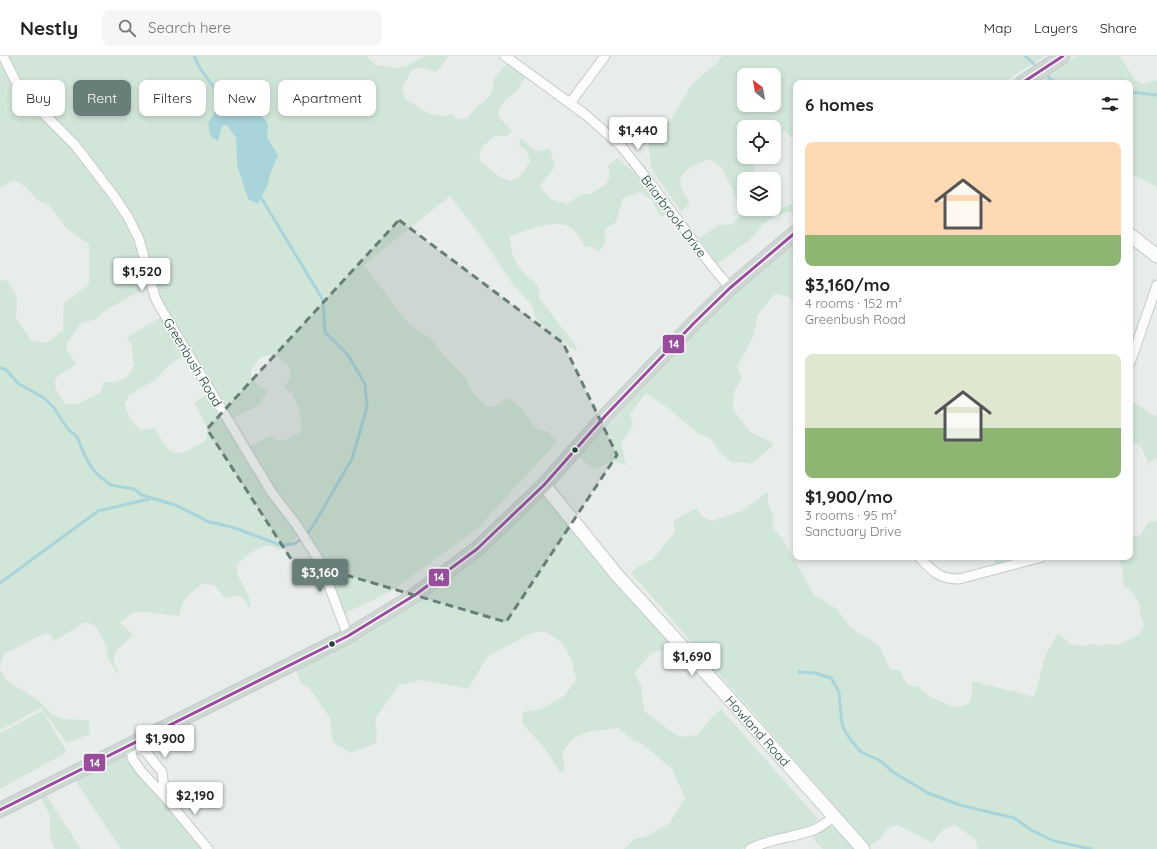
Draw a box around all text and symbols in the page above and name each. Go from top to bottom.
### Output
search box [102,10,382,46]
text: Nestly [20,16,78,40]
icon: search [116,17,138,39]
text: Search here [148,18,231,37]
text: Map [983,19,1012,37]
text: Layers [1034,19,1078,37]
text: Share [1100,19,1137,37]
north arrow [737,68,781,112]
map controls [737,68,781,216]
chip: Buy [12,80,65,116]
chip: Rent [73,80,131,116]
chip: Filters [139,80,206,116]
chip: New [214,80,270,116]
chip: Apartment [278,80,376,116]
icon: filters [1099,93,1121,115]
text: 6 homes [805,94,874,115]
pin: $1,440 [605,117,671,151]
button: locate [737,120,781,164]
text: $1,440 [618,122,658,138]
icon: home [927,168,999,240]
street label: Briarbrook Drive [638,172,710,260]
button: layers [737,172,781,216]
pin: $1,520 [109,258,175,292]
text: $1,520 [122,263,162,279]
text: $3,160/mo [805,274,890,295]
text: 4 rooms · 152 m² [805,295,902,311]
text: Greenbush Road [805,311,906,327]
street label: Greenbush Road [160,315,226,409]
line badge: 14 [662,334,685,354]
text: 14 [669,337,680,351]
icon: home [927,380,999,452]
unlabelled marker [570,445,580,455]
text: $1,900/mo [805,486,893,507]
text: 3 rooms · 95 m² [805,507,897,523]
text: Sanctuary Drive [805,523,901,539]
pin: $3,160 [287,559,353,593]
text: $3,160 [301,564,339,580]
line badge: 14 [428,568,450,587]
text: 14 [434,570,445,584]
unlabelled marker [327,639,337,649]
pin: $1,690 [659,643,725,677]
text: $1,690 [673,648,711,664]
street label: Howland Road [722,692,794,769]
pin: $1,900 [132,725,198,759]
text: $1,900 [145,730,185,746]
line badge: 14 [83,753,106,772]
text: 14 [90,756,101,770]
pin: $2,190 [162,782,228,816]
text: $2,190 [176,787,214,803]

